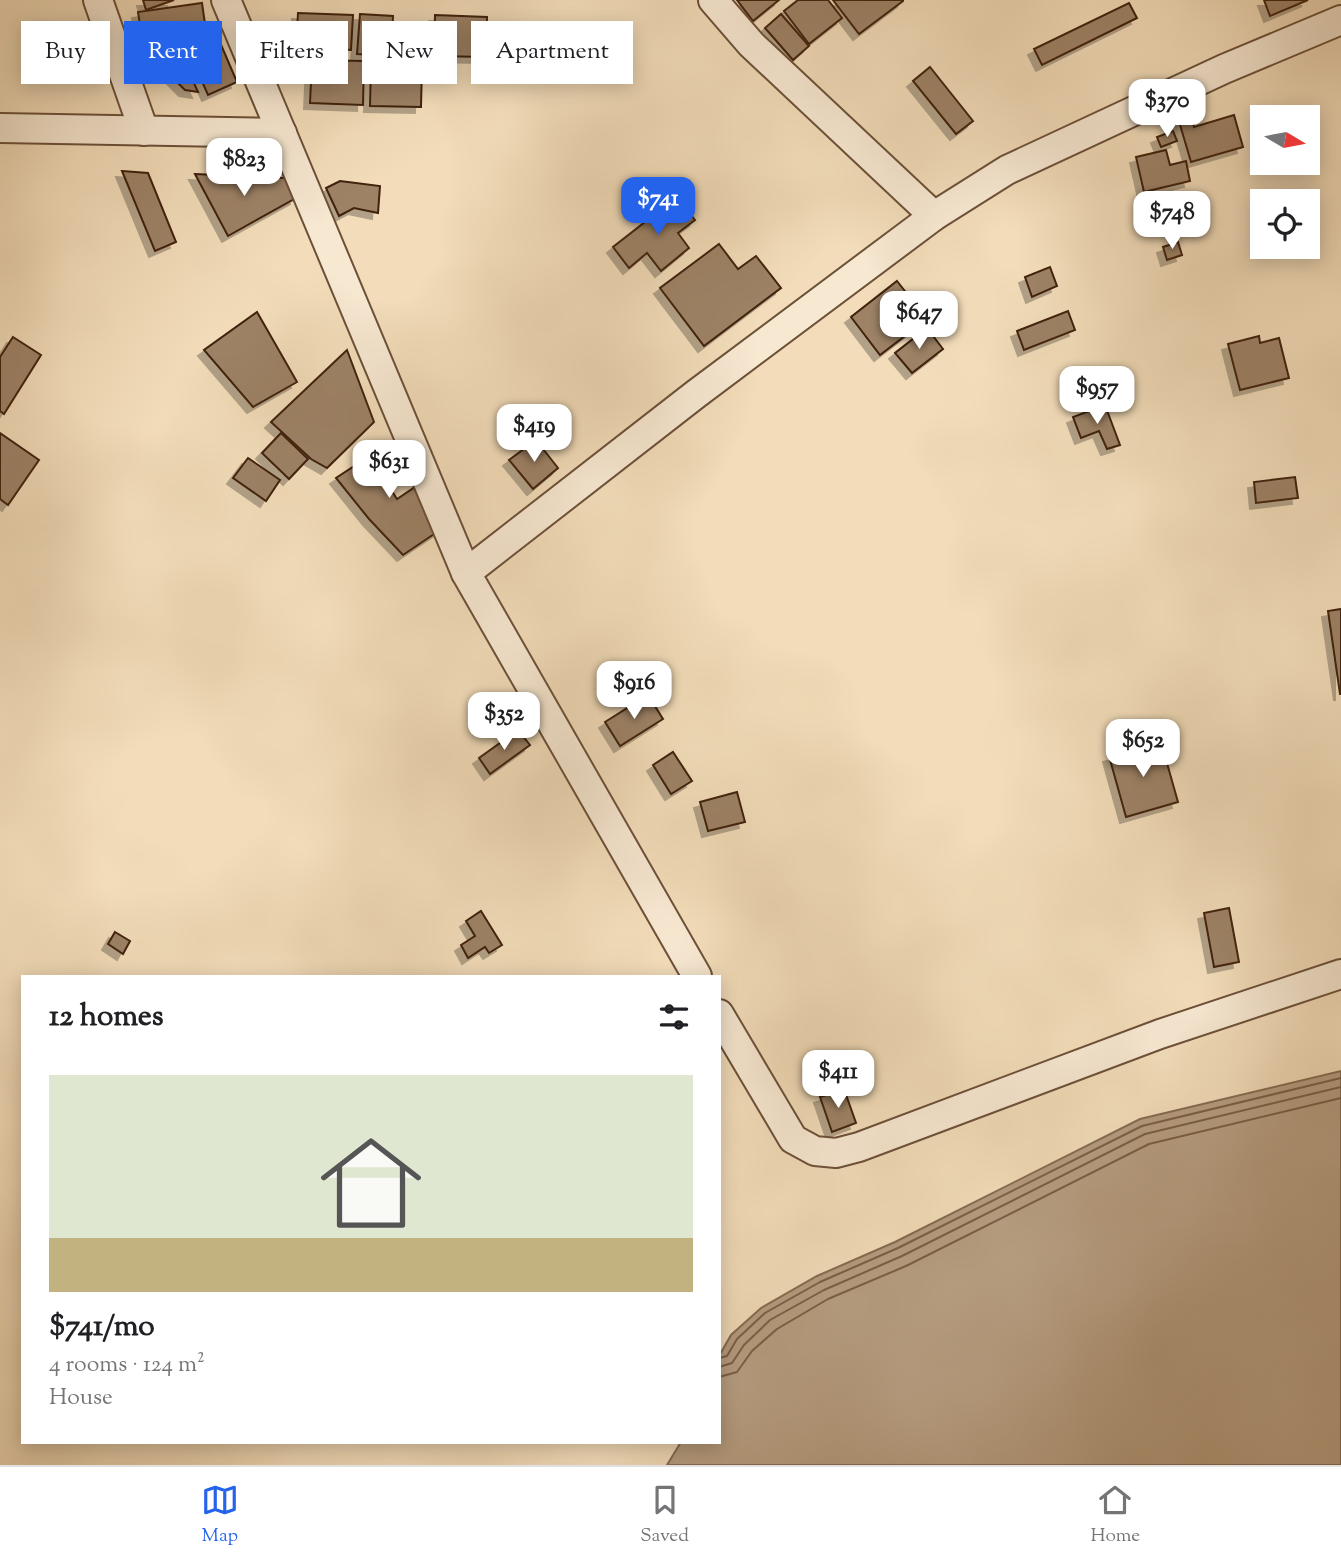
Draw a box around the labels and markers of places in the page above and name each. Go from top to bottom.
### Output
pin: $370 [1126,80,1208,139]
pin: $823 [203,138,285,198]
pin: $741 [617,177,699,237]
pin: $748 [1131,191,1213,251]
pin: $647 [878,292,960,351]
pin: $957 [1056,366,1138,426]
pin: $419 [493,405,575,464]
pin: $631 [348,440,430,500]
pin: $916 [593,662,675,721]
pin: $352 [463,692,545,752]
pin: $652 [1102,720,1184,779]
pin: $411 [797,1050,879,1110]

